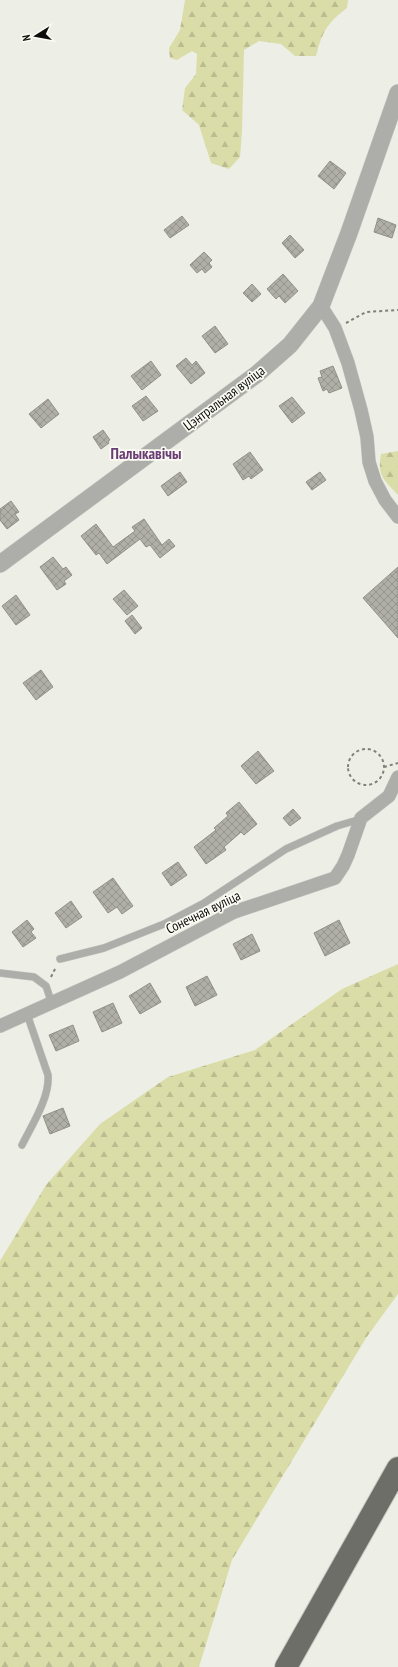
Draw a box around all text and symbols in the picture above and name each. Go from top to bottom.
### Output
north arrow [16,16,56,56]
text: N [19,34,34,42]
street label: Цэнтральная вуліца [180,361,268,435]
district label: Палыкавічы [111,443,181,463]
street label: Сонечная вуліца [163,886,243,938]

